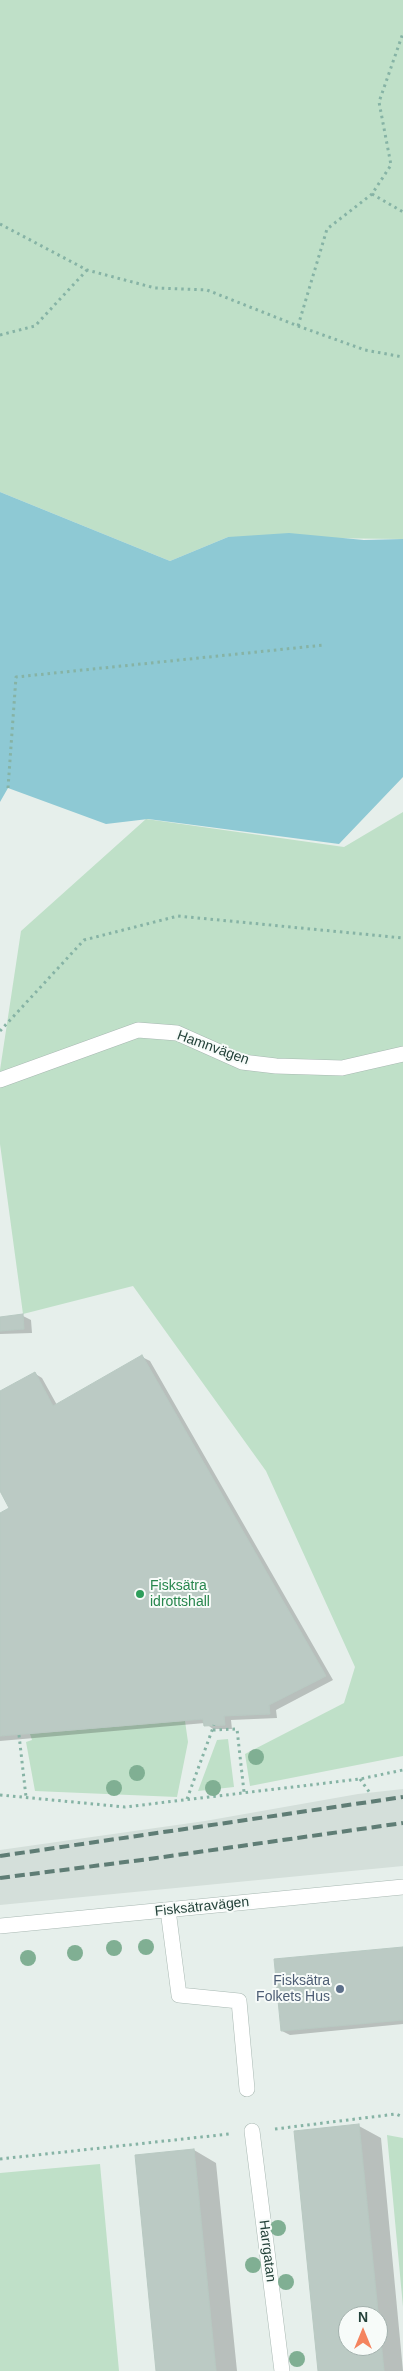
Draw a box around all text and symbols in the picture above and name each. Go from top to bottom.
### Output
street label: Hamnvägen [175,1027,251,1069]
place label: Fisksätra idrottshall [150,1578,210,1610]
marker: Fisksätra idrottshall [134,1588,146,1600]
street label: Fisksätravägen [154,1894,250,1920]
place label: Fisksätra Folkets Hus [256,1973,330,2005]
marker: Fisksätra Folkets Hus [334,1983,346,1995]
street label: Harrgatan [255,2219,279,2283]
north arrow [338,2306,388,2356]
text: N [358,2309,368,2325]

